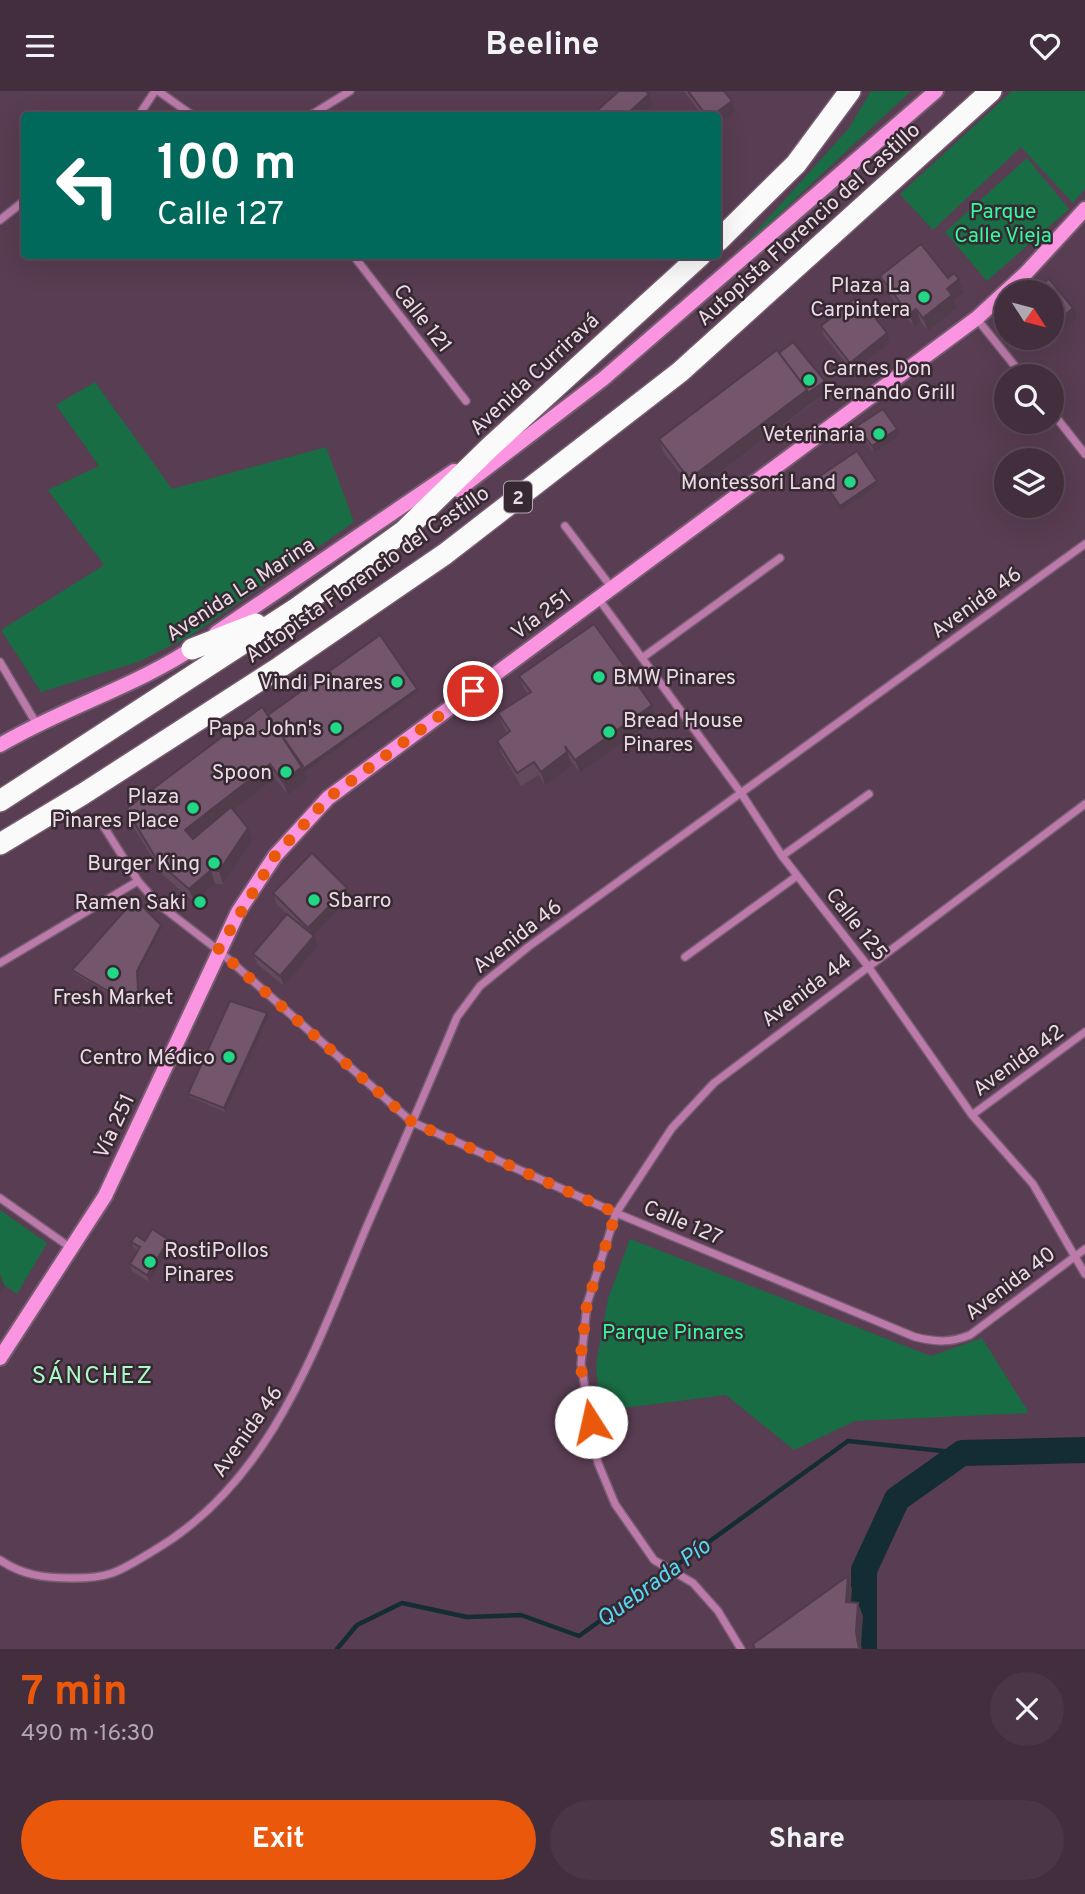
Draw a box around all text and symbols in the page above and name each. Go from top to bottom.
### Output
text: Beeline [486,26,599,66]
icon: menu [21,27,59,65]
icon: heart [1026,27,1064,65]
street label: Autopista Florencio del Castillo [691,117,927,333]
text: 100 m [157,135,296,197]
icon: left [42,140,133,231]
text: Calle 127 [157,196,284,236]
park label: Parque Calle Vieja [954,199,1052,250]
place label: Plaza La Carpintera [810,273,910,324]
street label: Calle 121 [386,279,457,359]
north arrow [994,280,1064,350]
map controls [994,280,1064,518]
marker: Plaza La Carpintera [916,289,932,305]
street label: Avenida Curriravá [464,308,606,442]
place label: Carnes Don Fernando Grill [823,356,955,407]
button: search [994,364,1064,434]
marker: Carnes Don Fernando Grill [801,372,817,388]
place label: Veterinaria [762,422,865,449]
marker: Veterinaria [871,426,887,442]
button: layers [994,448,1064,518]
place label: Montessori Land [681,470,836,497]
marker: Montessori Land [842,474,858,490]
street label: Autopista Florencio del Castillo [241,480,495,670]
road number: 2 [504,481,532,513]
street label: Avenida La Marina [161,532,320,648]
street label: Avenida 46 [926,561,1028,645]
street label: Vía 251 [506,584,577,647]
pin [443,661,503,721]
place label: BMW Pinares [613,665,736,692]
marker: BMW Pinares [591,669,607,685]
place label: Vindi Pinares [259,670,383,697]
icon: arrive [454,672,492,710]
marker: Vindi Pinares [389,674,405,690]
place label: Bread House Pinares [623,708,743,759]
place label: Papa John's [208,716,322,743]
marker: Papa John's [328,720,344,736]
marker: Bread House Pinares [601,724,617,740]
place label: Spoon [212,760,272,787]
marker: Spoon [278,764,294,780]
place label: Plaza Pinares Place [52,784,179,835]
marker: Plaza Pinares Place [185,800,201,816]
place label: Burger King [87,851,200,878]
marker: Burger King [206,855,222,871]
street label: Calle 125 [819,883,893,967]
place label: Sbarro [328,888,391,915]
place label: Ramen Saki [74,890,186,917]
marker: Sbarro [306,892,322,908]
marker: Ramen Saki [192,894,208,910]
street label: Avenida 46 [468,894,568,980]
street label: Avenida 44 [756,948,858,1034]
marker: Fresh Market [105,965,121,981]
place label: Fresh Market [53,985,173,1012]
street label: Avenida 42 [968,1019,1070,1103]
place label: Centro Médico [79,1045,215,1072]
marker: Centro Médico [221,1049,237,1065]
street label: Vía 251 [89,1090,142,1163]
street label: Calle 127 [639,1195,726,1252]
place label: RostiPollos Pinares [164,1238,269,1289]
street label: Avenida 40 [960,1241,1062,1327]
marker: RostiPollos Pinares [142,1254,158,1270]
park label: Parque Pinares [602,1320,744,1347]
district label: SÁNCHEZ [32,1360,154,1392]
street label: Avenida 46 [207,1381,290,1483]
position arrow [554,1385,628,1459]
water label: Quebrada Pío [592,1532,718,1635]
text: 7 min [21,1667,128,1720]
button: close [990,1672,1064,1746]
text: 490 m · 16:30 [21,1720,155,1749]
button: Exit [21,1800,536,1880]
button: Share [550,1800,1064,1880]

